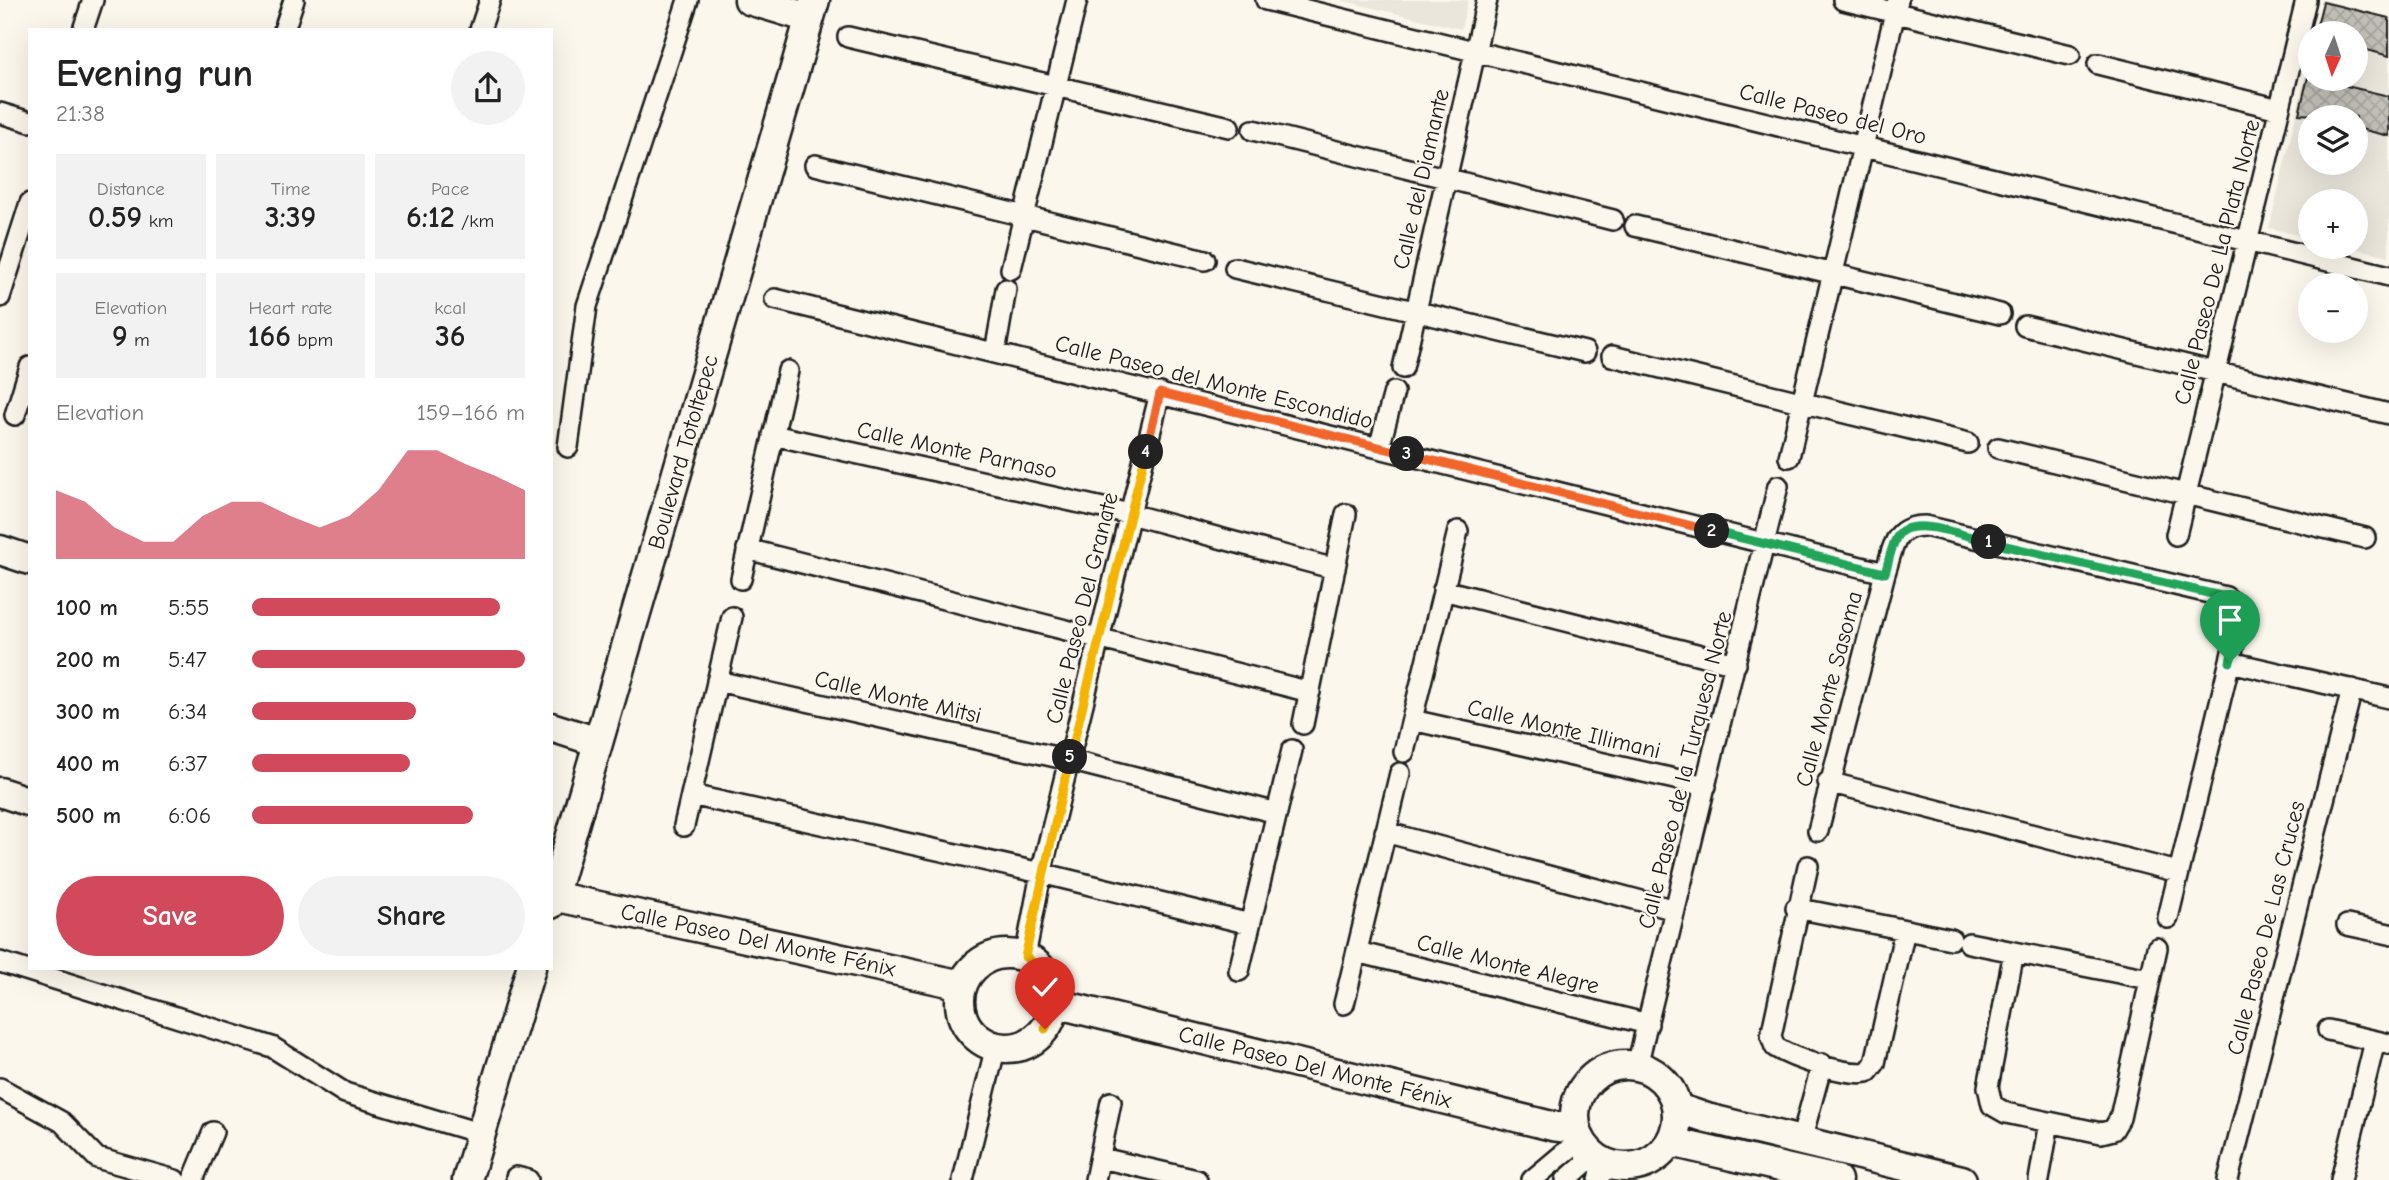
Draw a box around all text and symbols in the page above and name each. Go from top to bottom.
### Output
north arrow [2298,21,2368,91]
map controls [2298,21,2368,343]
button: share [451,51,525,125]
text: Evening run [56,52,253,96]
street label: Calle Paseo del Oro [1737,78,1929,150]
street label: Calle del Diamante [1387,86,1455,272]
text: 21:38 [56,100,105,127]
button: layers [2298,105,2368,175]
street label: Calle Paseo De La Plata Norte [2168,116,2266,408]
text: Distance [97,178,165,200]
text: Time [271,178,310,200]
text: Pace [431,178,469,200]
button: + [2298,189,2368,259]
text: 0.59 [88,200,142,235]
text: 3:39 [265,200,316,235]
text: 6:12 [406,200,455,235]
text: km [142,210,174,232]
text: /km [455,210,494,232]
button: − [2298,273,2368,343]
text: Elevation [94,297,167,319]
text: Heart rate [249,297,332,319]
text: kcal [434,297,466,319]
text: 9 [112,319,128,354]
text: 166 [248,319,291,354]
text: 36 [435,319,465,354]
text: m [128,329,150,351]
text: bpm [291,329,333,351]
street label: Calle Paseo del Monte Escondido [1052,329,1376,435]
street label: Boulevard Totoltepec [642,352,724,552]
text: Elevation [56,399,144,426]
text: 159–166 m [417,399,525,426]
street label: Calle Monte Parnaso [855,416,1059,484]
pin: 4 [1128,434,1164,470]
pin: 3 [1390,436,1424,472]
text: 4 [1141,440,1150,462]
text: 3 [1402,442,1411,464]
street label: Calle Paseo Del Granate [1040,489,1124,727]
pin: 2 [1694,514,1730,548]
text: 2 [1707,519,1716,541]
pin: 1 [1972,524,2007,560]
text: 1 [1985,530,1992,552]
street label: Calle Monte Sasoma [1790,588,1868,790]
pin [2200,590,2260,662]
text: 100 m [56,594,118,621]
text: 5:55 [168,594,210,621]
icon: arrive [2211,601,2249,639]
street label: Calle Paseo de la Turquesa Norte [1632,608,1738,932]
text: 200 m [56,646,120,673]
text: 5:47 [168,646,207,673]
street label: Calle Monte Mitsi [812,665,984,729]
street label: Calle Monte Illimani [1465,694,1663,764]
text: 300 m [56,698,120,725]
text: 6:34 [168,698,207,725]
pin: 5 [1052,740,1088,774]
text: 5 [1064,745,1075,767]
text: 400 m [56,750,120,777]
text: 6:37 [168,750,207,777]
street label: Calle Paseo De Las Cruces [2221,798,2311,1058]
text: 500 m [56,802,121,829]
text: 6:06 [168,802,211,829]
button: Save [56,876,284,956]
button: Share [298,876,525,956]
street label: Calle Paseo Del Monte Fénix [618,898,898,982]
street label: Calle Monte Alegre [1414,928,1602,1000]
pin [1015,957,1075,1029]
icon: check [1026,968,1064,1006]
street label: Calle Paseo Del Monte Fénix [1176,1020,1454,1114]

